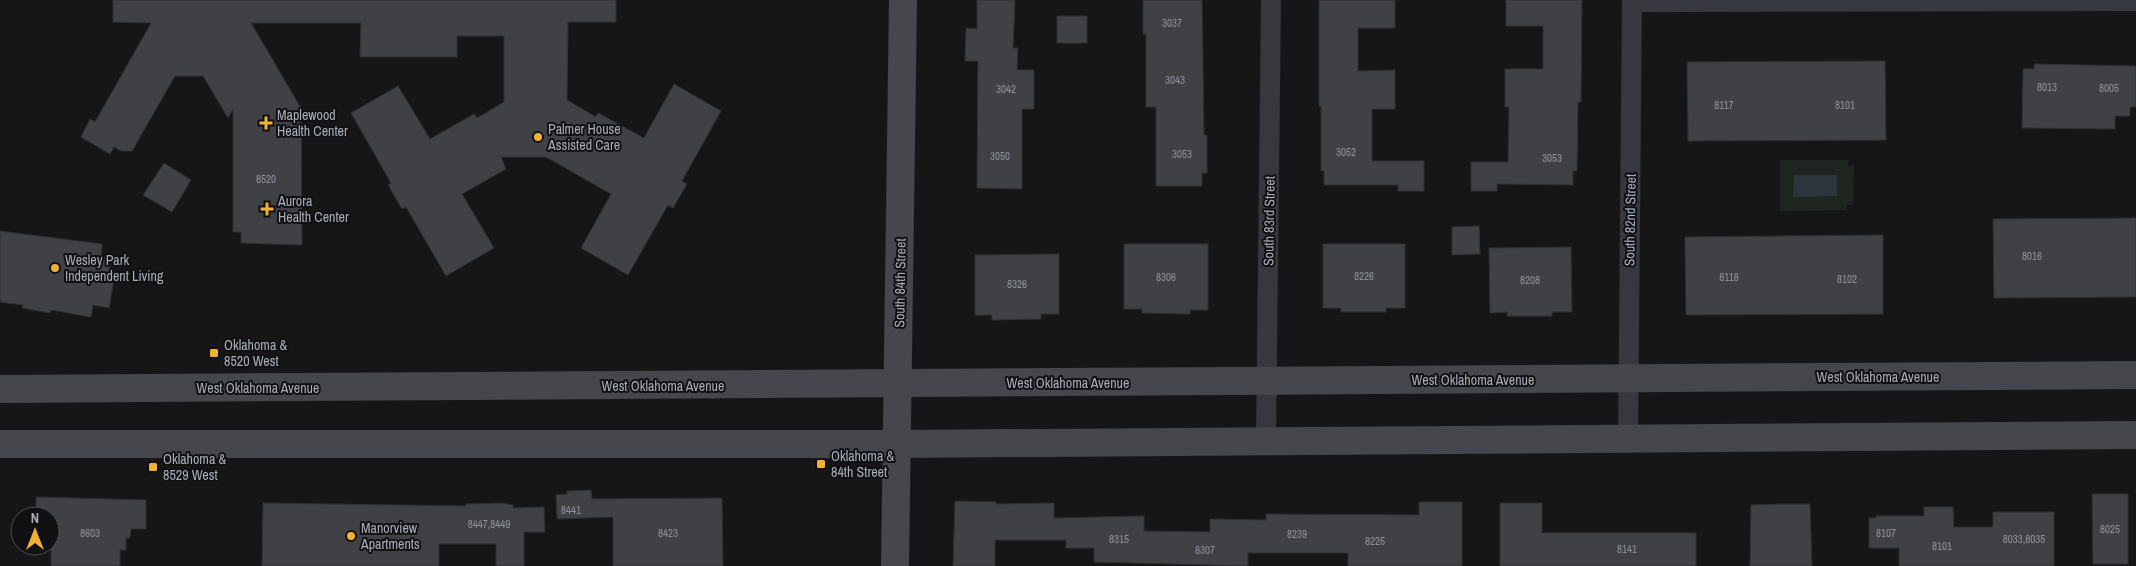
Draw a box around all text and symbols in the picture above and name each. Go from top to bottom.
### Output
house number: 3037 [1162,16,1182,30]
house number: 3043 [1165,73,1185,87]
house number: 8013 [2037,80,2057,94]
house number: 8005 [2099,81,2119,95]
house number: 3042 [996,82,1016,96]
house number: 8117 [1714,98,1734,112]
house number: 8101 [1835,98,1855,112]
place label: Maplewood Health Center [277,106,348,140]
marker: Maplewood Health Center [259,116,273,130]
place label: Palmer House Assisted Care [547,120,621,154]
marker: Palmer House Assisted Care [532,131,544,143]
house number: 3052 [1336,145,1356,159]
house number: 3053 [1172,147,1192,161]
house number: 3050 [990,149,1010,163]
house number: 3053 [1542,151,1562,165]
house number: 8520 [256,172,276,186]
street label: South 82nd Street [1620,174,1640,266]
street label: South 83rd Street [1259,176,1279,266]
place label: Aurora Health Center [277,192,349,226]
marker: Aurora Health Center [260,202,274,216]
street label: South 84th Street [890,238,910,328]
house number: 8016 [2022,249,2042,263]
place label: Wesley Park Independent Living [65,251,164,285]
marker: Wesley Park Independent Living [49,262,61,274]
house number: 8226 [1354,269,1374,283]
house number: 8306 [1156,270,1176,284]
house number: 8118 [1719,270,1739,284]
house number: 8102 [1837,272,1857,286]
house number: 8208 [1520,273,1540,287]
house number: 8326 [1007,277,1027,291]
place label: Oklahoma & 8520 West [224,336,288,370]
marker: Oklahoma & 8520 West [208,347,220,359]
street label: West Oklahoma Avenue [1817,368,1939,386]
street label: West Oklahoma Avenue [1412,371,1534,389]
street label: West Oklahoma Avenue [1007,374,1129,392]
street label: West Oklahoma Avenue [602,377,724,395]
street label: West Oklahoma Avenue [197,379,319,397]
place label: Oklahoma & 84th Street [831,447,895,481]
place label: Oklahoma & 8529 West [163,450,227,484]
marker: Oklahoma & 84th Street [815,458,827,470]
marker: Oklahoma & 8529 West [147,461,159,473]
house number: 8441 [561,503,581,517]
north arrow [10,506,60,556]
text: N [31,509,39,527]
house number: 8447,8449 [468,517,510,531]
place label: Manorview Apartments [360,519,420,553]
house number: 8025 [2100,522,2120,536]
house number: 8603 [80,526,100,540]
house number: 8423 [658,526,678,540]
house number: 8107 [1876,526,1896,540]
house number: 8239 [1287,527,1307,541]
marker: Manorview Apartments [345,530,357,542]
house number: 8315 [1109,532,1129,546]
house number: 8033,8035 [2003,532,2045,546]
house number: 8225 [1365,534,1385,548]
house number: 8101 [1932,539,1952,553]
house number: 8141 [1617,542,1637,556]
house number: 8307 [1195,543,1215,557]

